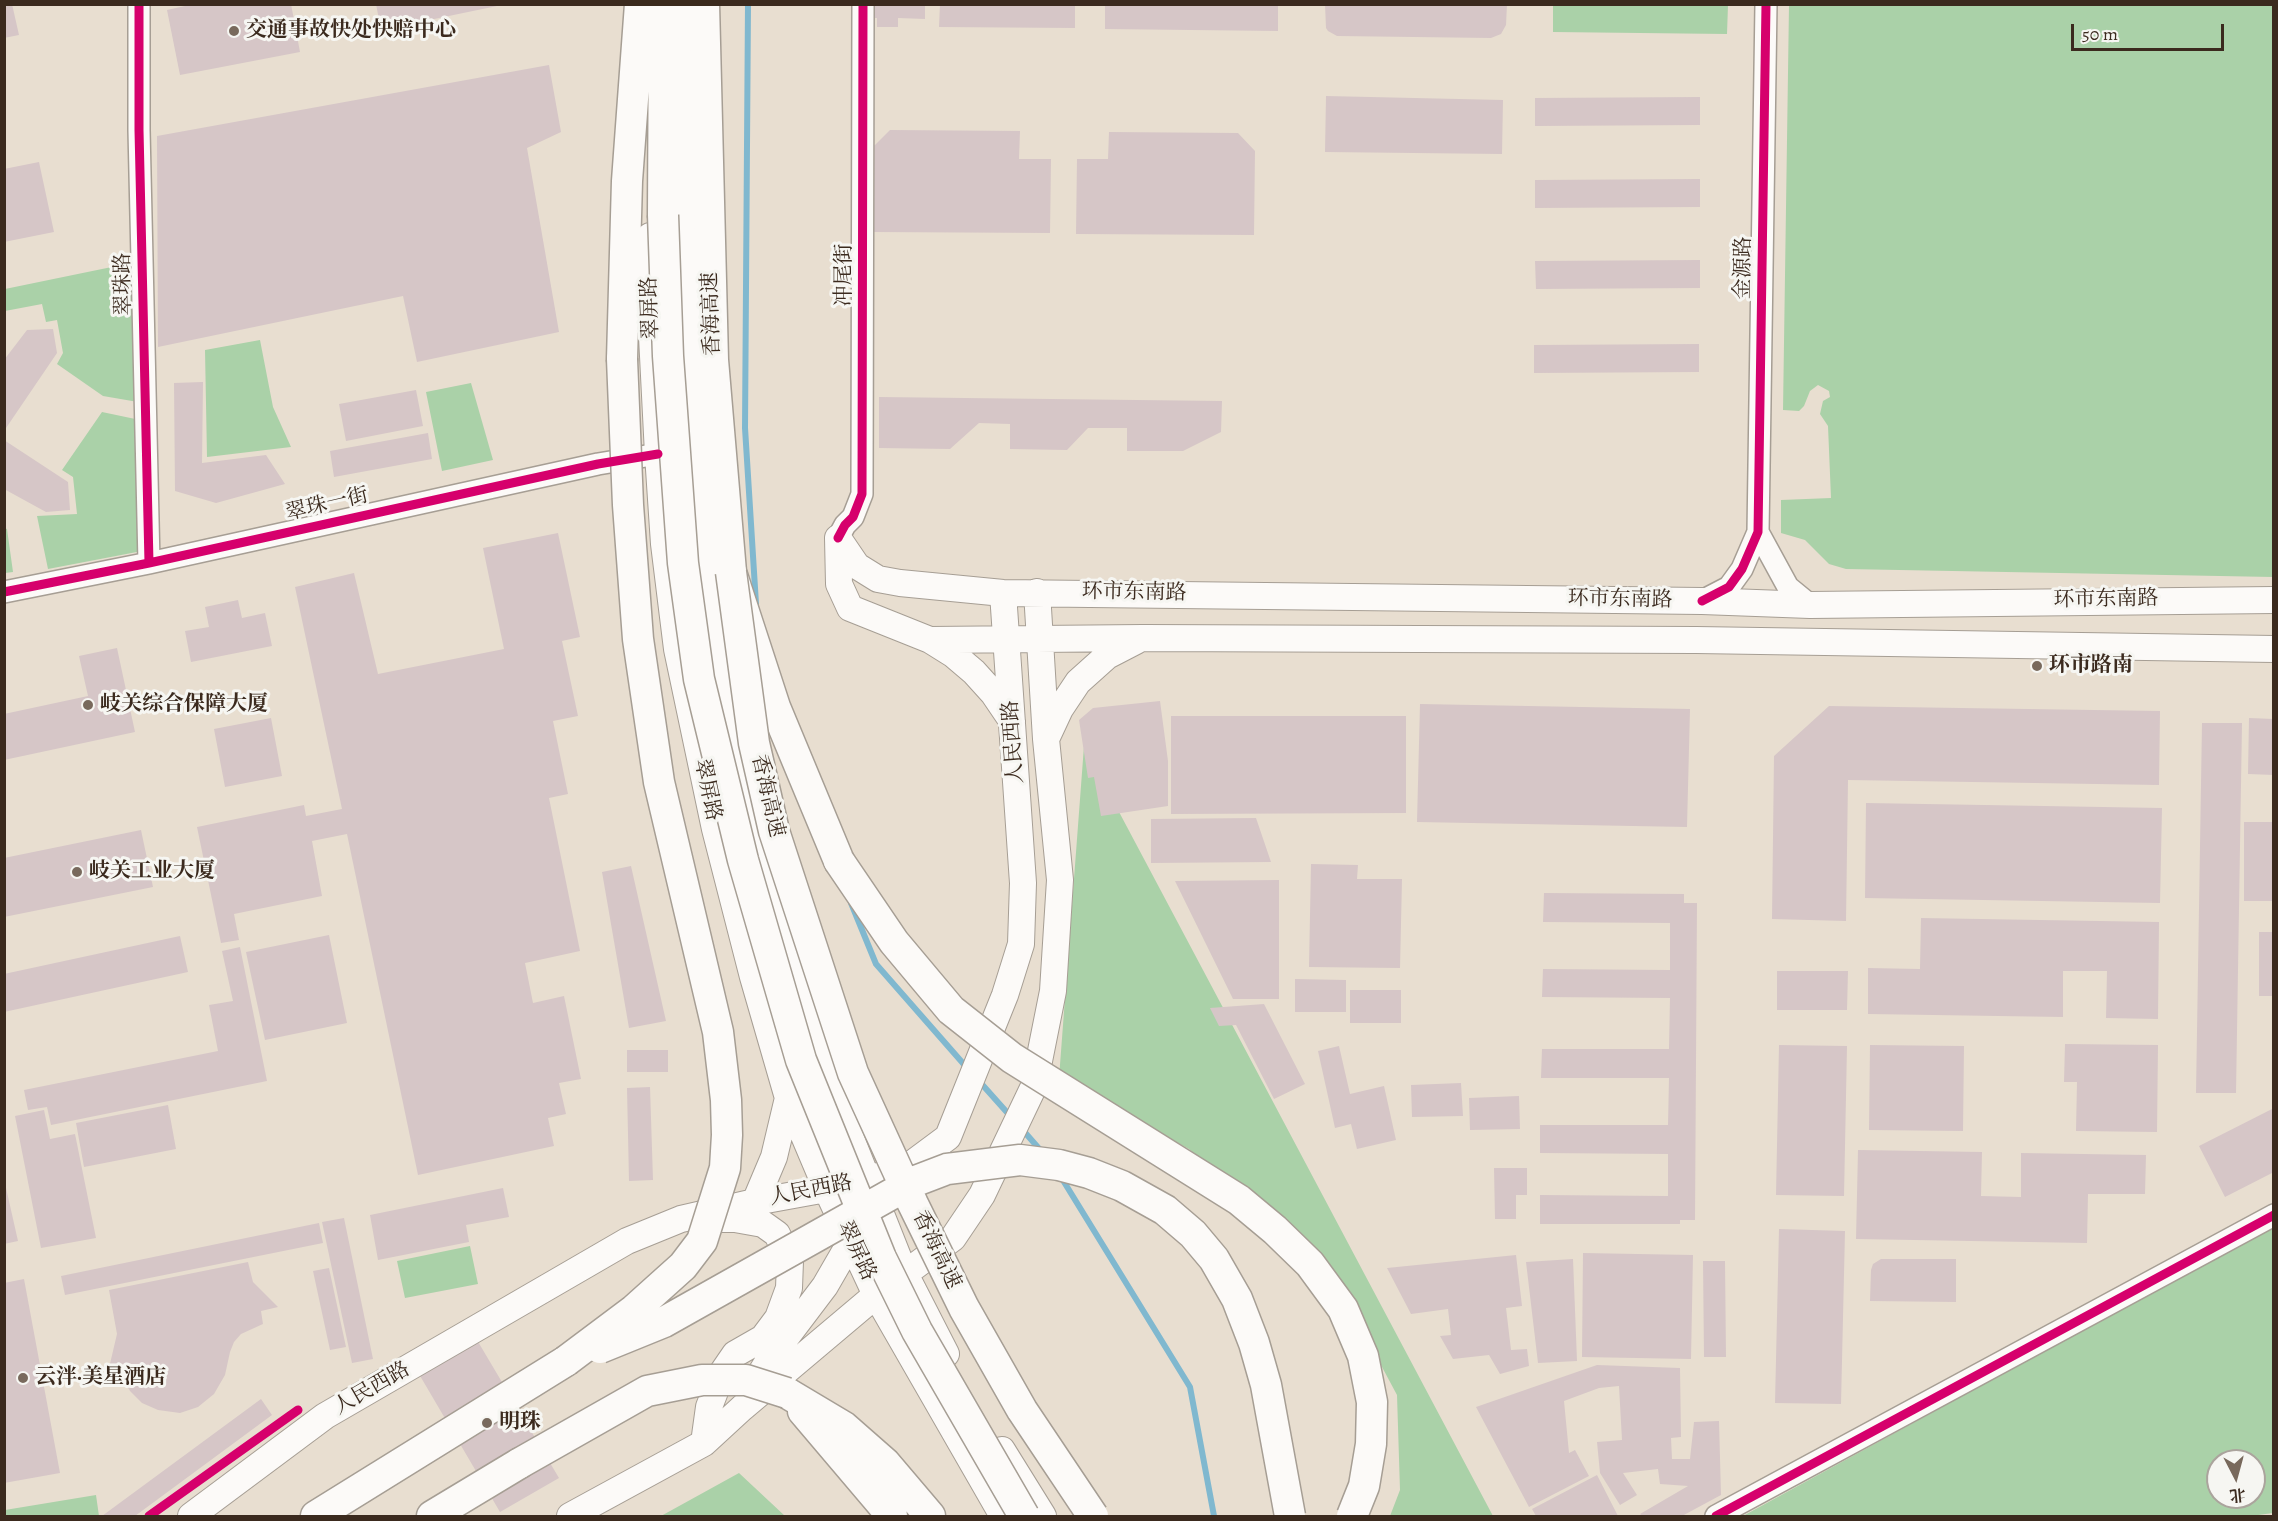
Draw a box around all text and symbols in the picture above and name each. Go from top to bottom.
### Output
scale bar [2074,12,2227,50]
place label: 交通事故快处快赔中心 [246,18,456,44]
text: 50 m [2082,22,2118,46]
marker: 交通事故快处快赔中心 [227,24,241,38]
street label: 金源路 [1731,236,1757,300]
street label: 冲尾街 [832,244,858,306]
street label: 翠珠路 [111,252,137,316]
street label: 香海高速 [698,272,726,356]
street label: 翠屏路 [637,276,665,340]
street label: 翠珠一街 [283,483,371,527]
street label: 环市东南路 [1081,579,1187,607]
street label: 环市东南路 [1567,586,1673,614]
street label: 环市东南路 [2053,586,2159,614]
place label: 环市路南 [2049,653,2133,679]
marker: 环市路南 [2030,659,2044,673]
place label: 岐关综合保障大厦 [100,692,268,718]
marker: 岐关综合保障大厦 [81,698,95,712]
street label: 人民西路 [999,699,1029,785]
street label: 香海高速 [745,752,789,840]
street label: 翠屏路 [688,757,726,823]
place label: 岐关工业大厦 [89,859,215,885]
marker: 岐关工业大厦 [70,865,84,879]
street label: 人民西路 [767,1171,855,1211]
street label: 香海高速 [906,1207,966,1293]
street label: 翠屏路 [831,1217,881,1285]
street label: 人民西路 [329,1357,415,1421]
place label: 云泮·美星酒店 [35,1365,166,1391]
marker: 云泮·美星酒店 [16,1371,30,1385]
place label: 明珠 [499,1410,541,1436]
marker: 明珠 [480,1416,494,1430]
north arrow [2206,1449,2266,1509]
text: 北 [2229,1483,2247,1507]

